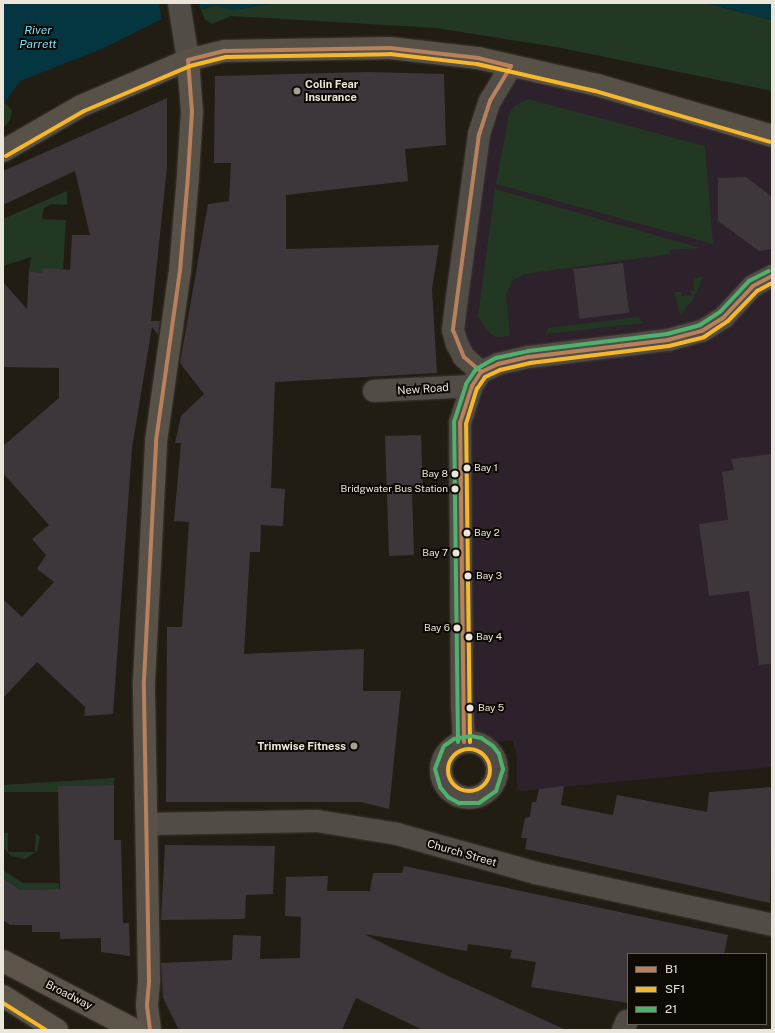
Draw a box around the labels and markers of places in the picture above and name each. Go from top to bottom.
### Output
place label: Colin Fear Insurance [305,78,358,104]
marker: Colin Fear Insurance [292,86,302,96]
place label: Bay 1 [474,462,498,474]
marker: Bay 1 [462,463,472,473]
place label: Bay 8 [422,468,448,480]
marker: Bay 8 [450,469,460,479]
place label: Bridgwater Bus Station [341,483,448,495]
marker: Bridgwater Bus Station [450,484,460,494]
place label: Bay 2 [474,527,500,539]
marker: Bay 2 [462,528,472,538]
place label: Bay 7 [422,547,448,559]
marker: Bay 7 [451,548,461,558]
place label: Bay 3 [476,570,502,582]
marker: Bay 3 [463,571,473,581]
place label: Bay 6 [424,622,450,634]
marker: Bay 6 [452,623,462,633]
place label: Bay 4 [476,631,502,643]
marker: Bay 4 [464,632,474,642]
place label: Bay 5 [478,702,504,714]
marker: Bay 5 [465,703,475,713]
place label: Trimwise Fitness [257,739,346,753]
marker: Trimwise Fitness [349,741,359,751]

